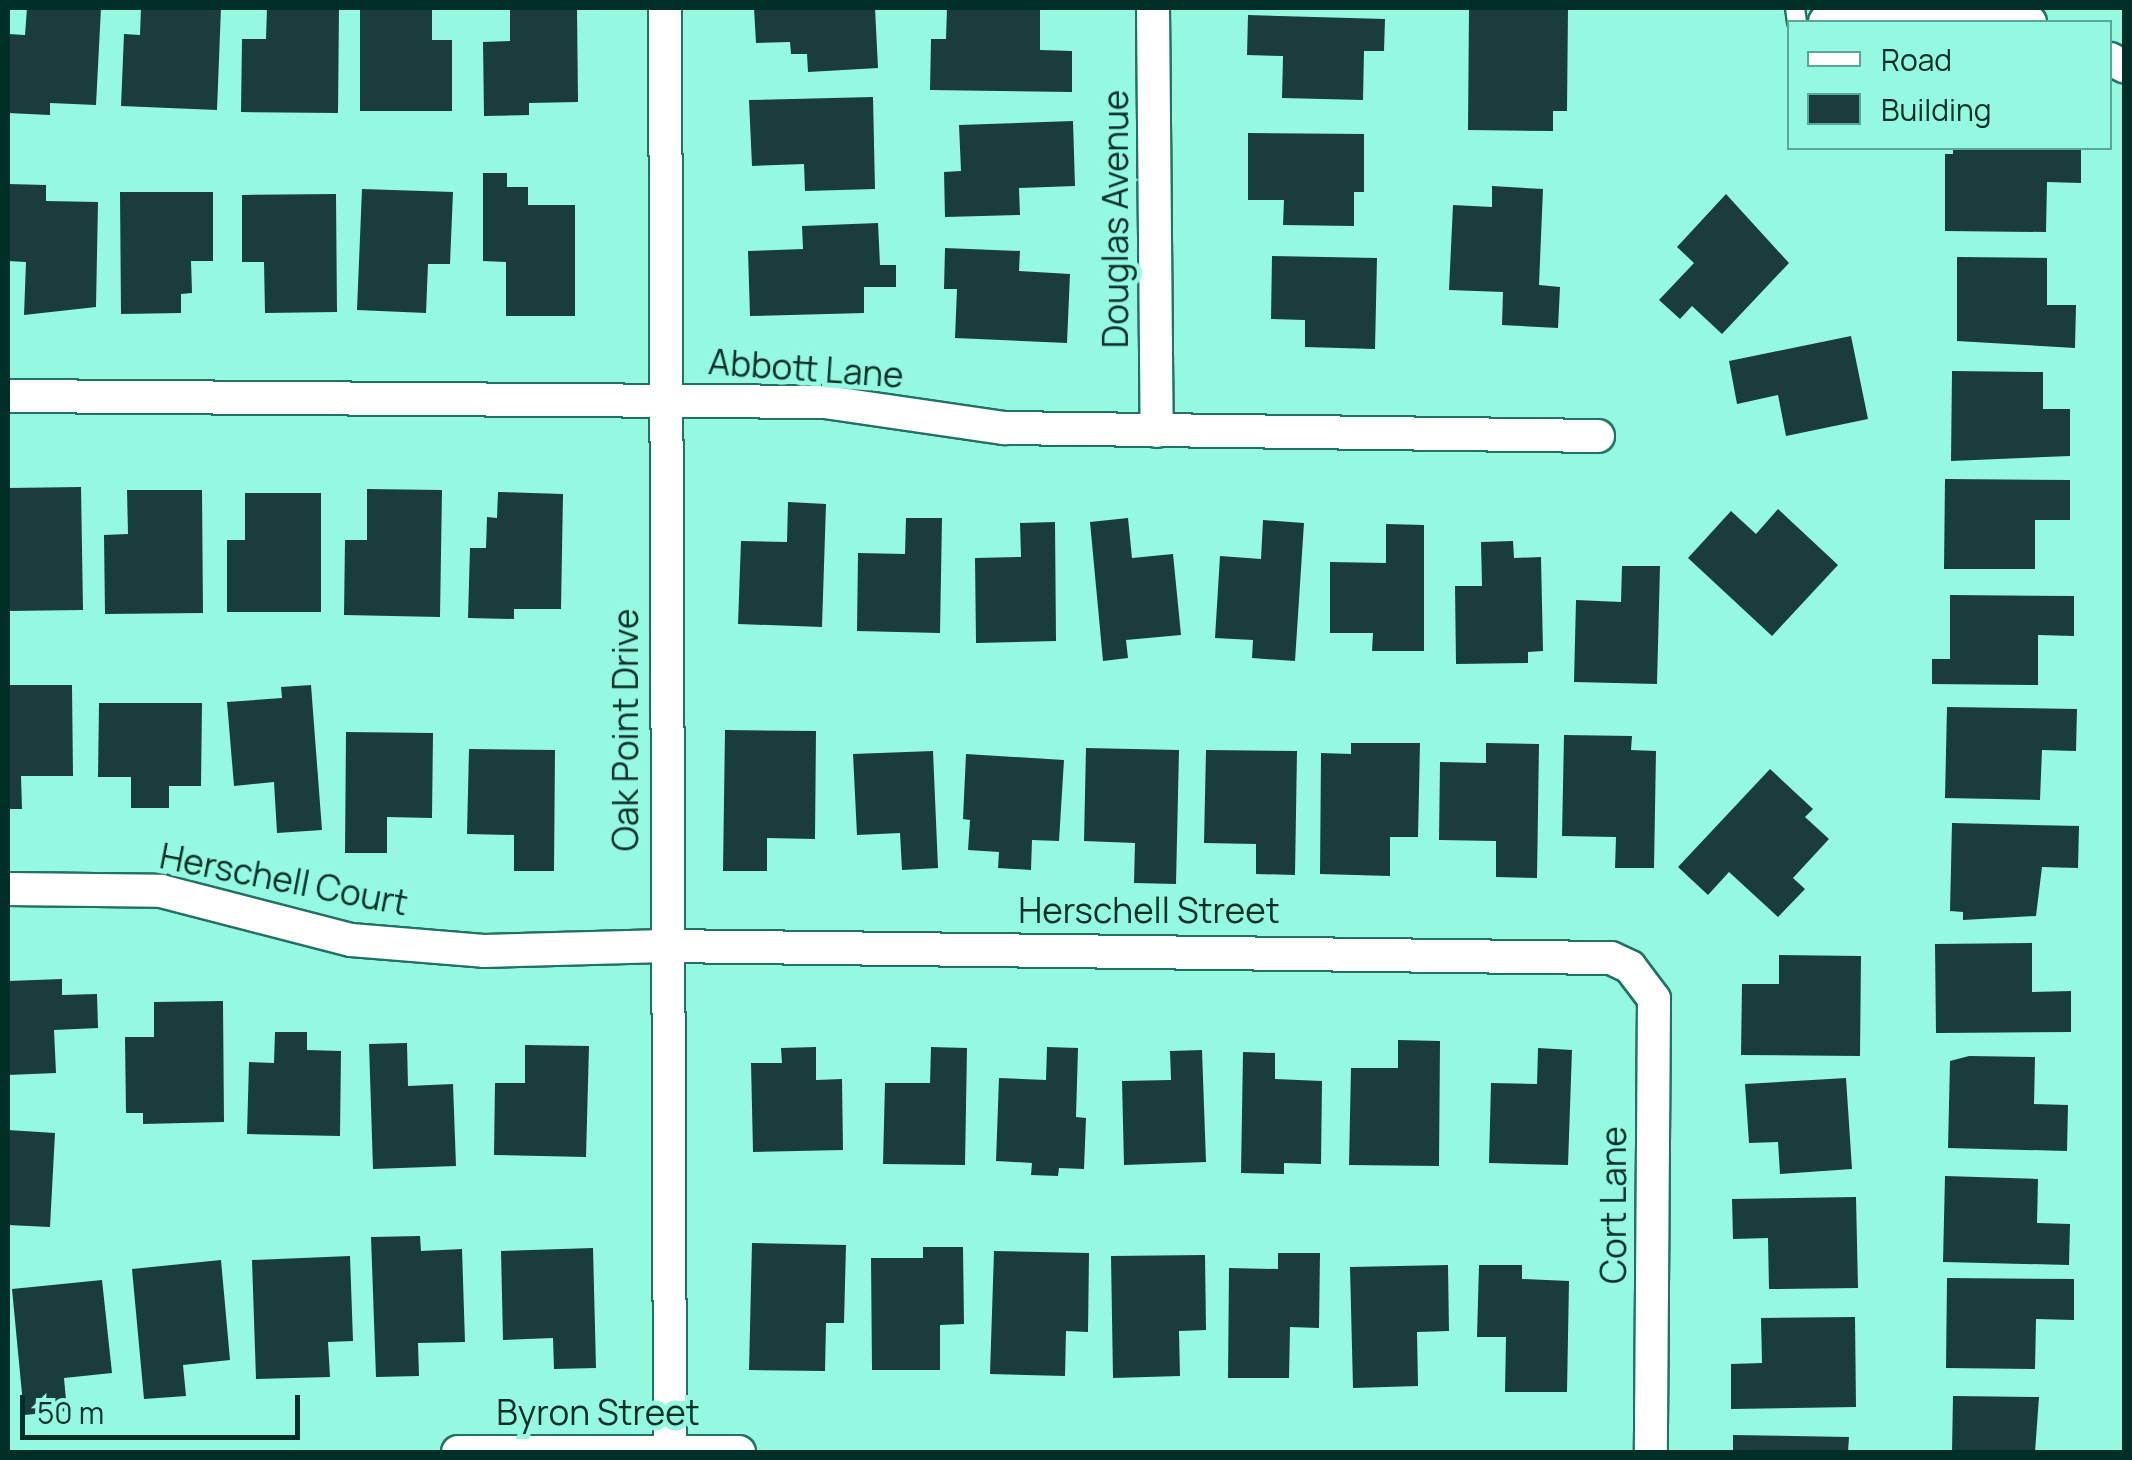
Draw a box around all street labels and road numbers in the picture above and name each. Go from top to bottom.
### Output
street label: Douglas Avenue [1094,90,1136,348]
street label: Abbott Lane [707,340,905,396]
street label: Oak Point Drive [604,609,646,851]
street label: Herschell Court [156,834,412,924]
street label: Herschell Street [1018,889,1280,931]
street label: Cort Lane [1592,1126,1634,1284]
street label: Byron Street [496,1391,700,1433]

